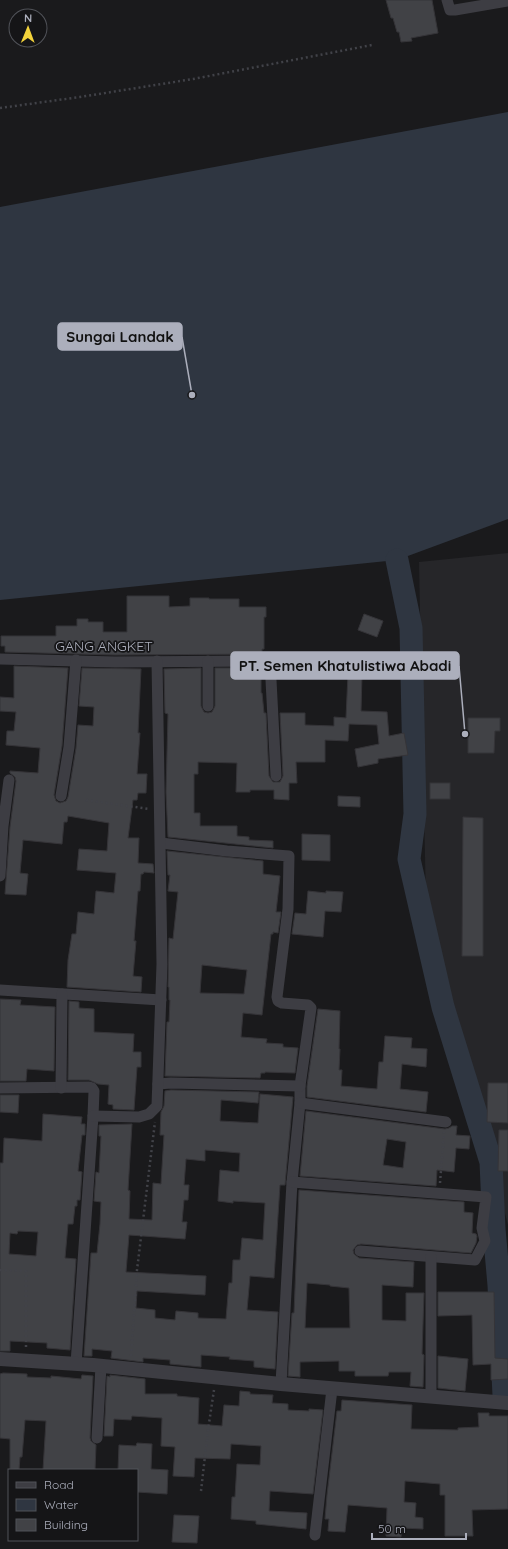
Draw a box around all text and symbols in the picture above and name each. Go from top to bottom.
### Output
north arrow [8,8,48,48]
text: N [24,11,32,25]
callout: Sungai Landak [58,323,182,350]
text: Sungai Landak [66,327,174,346]
street label: GANG ANGKET [55,637,153,655]
callout: PT. Semen Khatulistiwa Abadi [231,652,459,679]
text: PT. Semen Khatulistiwa Abadi [239,656,451,675]
legend [8,1469,138,1541]
text: Road [44,1477,74,1492]
text: Water [44,1497,79,1512]
scale bar [372,1515,466,1541]
text: Building [44,1517,88,1532]
text: 50 m [378,1521,406,1536]

